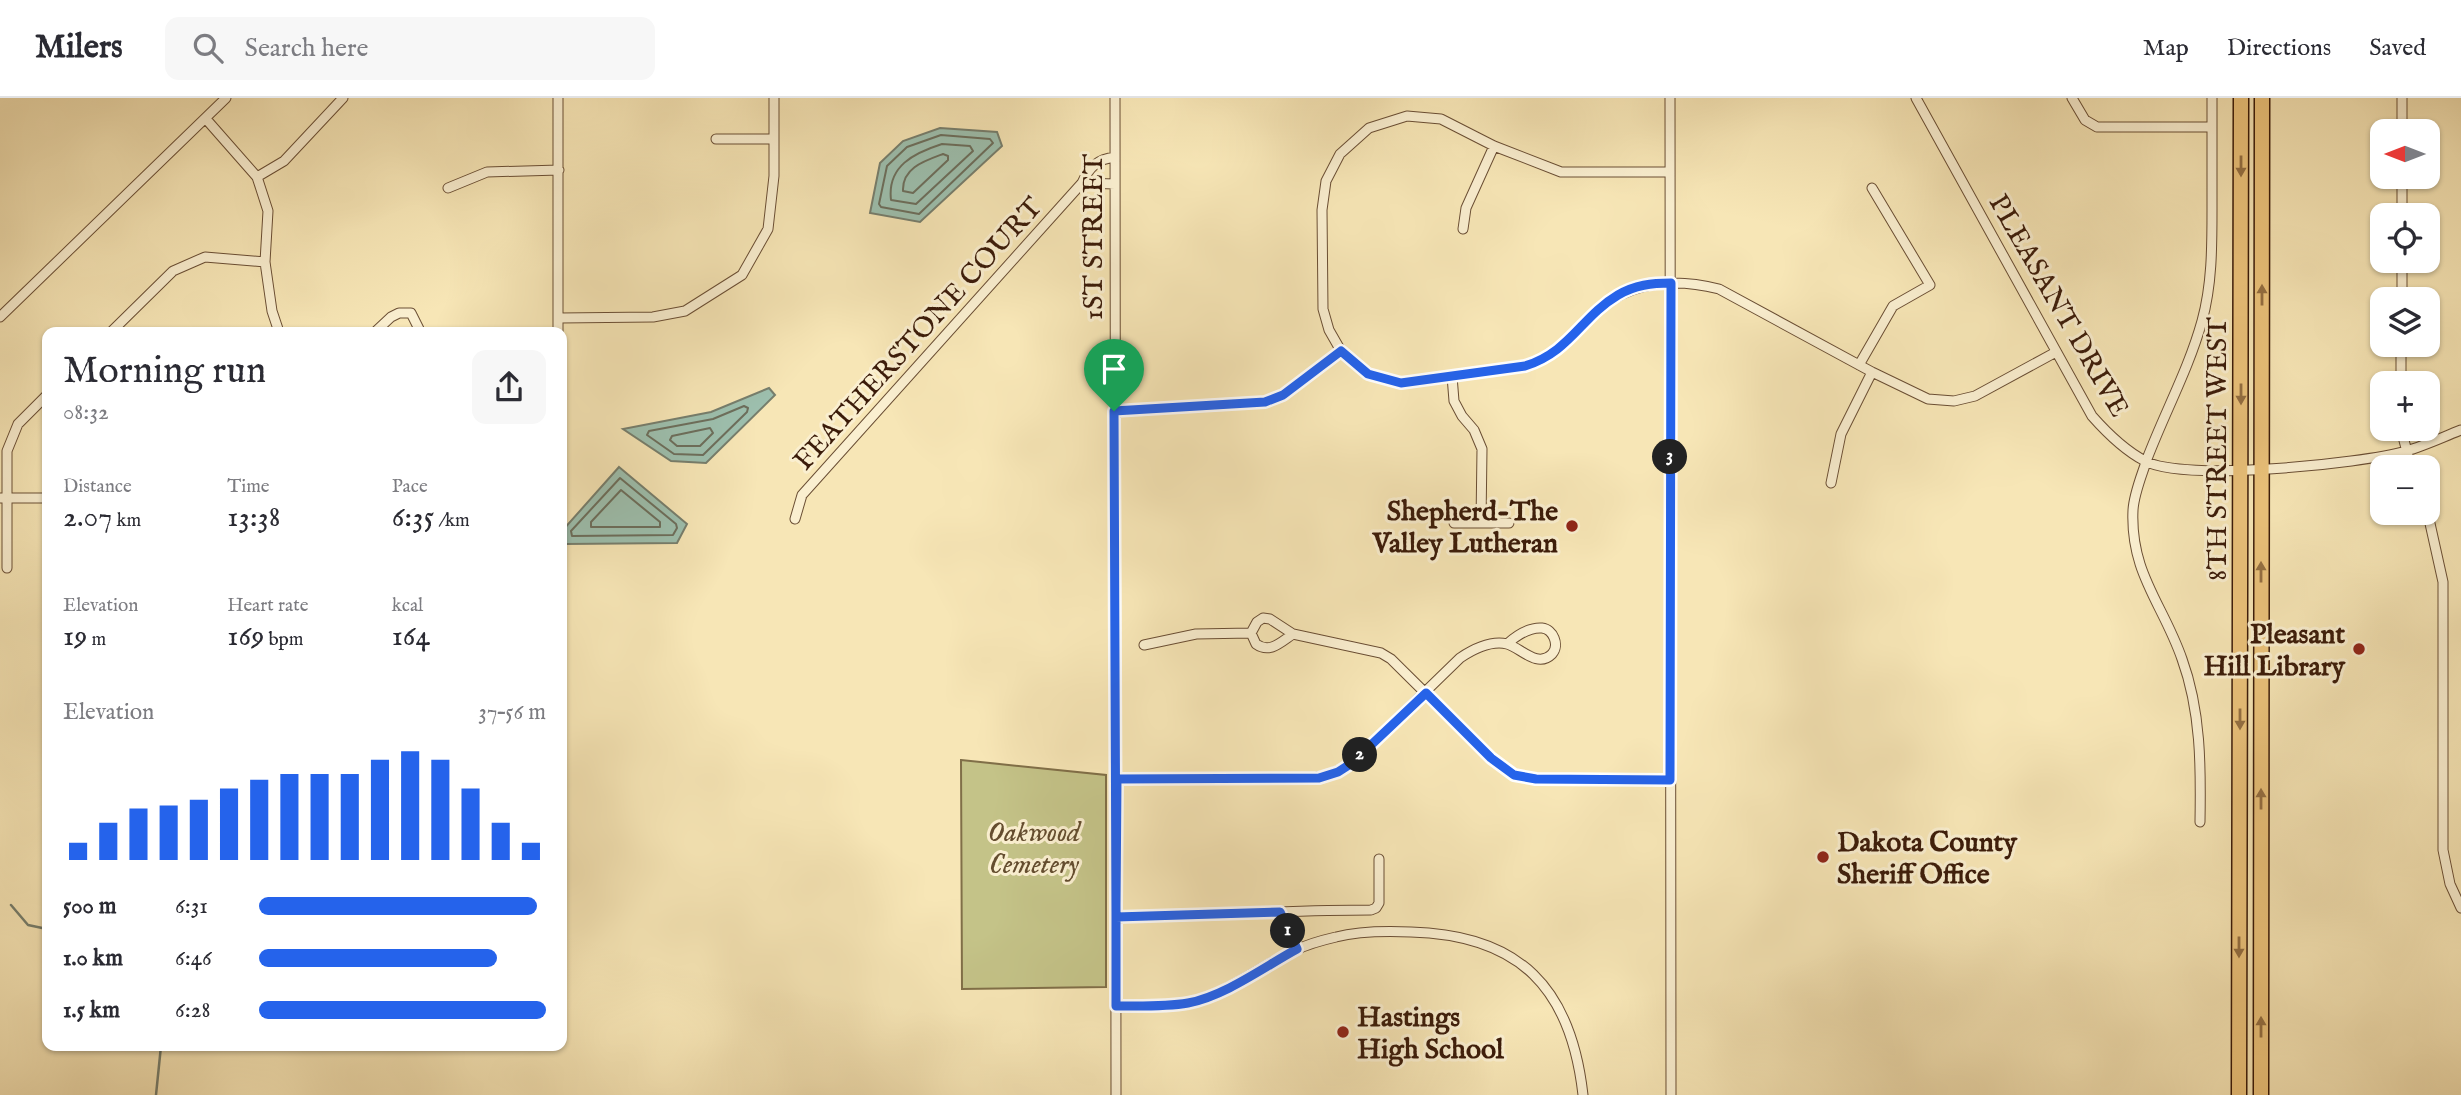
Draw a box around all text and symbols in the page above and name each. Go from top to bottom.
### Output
search box [165,17,655,80]
text: Milers [35,27,123,69]
icon: search [189,29,227,67]
text: Search here [245,32,369,65]
text: Map [2143,33,2189,64]
text: Directions [2227,33,2331,64]
text: Saved [2369,33,2426,64]
north arrow [2370,119,2440,189]
map controls [2370,119,2440,525]
street label: 1ST STREET [1077,153,1112,320]
one-way arrow [2235,155,2247,177]
street label: PLEASANT DRIVE [1980,189,2136,424]
street label: FEATHERSTONE COURT [787,190,1051,478]
button: locate [2370,203,2440,273]
one-way arrow [2256,284,2268,306]
button: layers [2370,287,2440,357]
street label: 8TH STREET WEST [2201,317,2236,581]
pin [1084,339,1144,411]
text: Morning run [63,348,266,396]
button: share [472,350,546,424]
icon: arrive [1095,350,1133,388]
button: + [2370,371,2440,441]
one-way arrow [2235,383,2247,405]
text: 08:32 [63,398,109,427]
pin: 3 [1652,440,1688,474]
text: 3 [1666,444,1673,468]
button: − [2370,455,2440,525]
text: Distance [63,475,132,499]
text: Time [227,475,270,499]
text: Pace [392,475,428,499]
place label: Shepherd-The Valley Lutheran [1371,495,1558,562]
text: 2.07 [63,499,112,537]
text: 13:38 [227,499,281,537]
text: 6:35 [392,499,434,537]
text: km [112,509,141,533]
text: /km [434,509,470,533]
marker: Shepherd-The Valley Lutheran [1564,518,1580,534]
one-way arrow [2255,561,2267,583]
text: Elevation [63,594,138,618]
text: Heart rate [227,594,308,618]
text: kcal [392,594,423,618]
text: 19 [63,618,87,656]
text: 169 [227,618,264,656]
text: 164 [392,618,430,656]
place label: Pleasant Hill Library [2203,618,2346,685]
text: m [87,628,106,652]
text: bpm [264,628,304,652]
marker: Pleasant Hill Library [2351,641,2367,657]
text: Elevation [63,698,154,727]
text: 37–56 m [478,698,546,727]
one-way arrow [2234,708,2246,730]
pin: 2 [1342,738,1378,772]
text: 2 [1355,742,1364,766]
one-way arrow [2255,788,2267,810]
park label: Oakwood Cemetery [988,816,1082,883]
place label: Dakota County Sheriff Office [1837,826,2018,893]
marker: Dakota County Sheriff Office [1815,849,1831,865]
text: 500 m [63,892,117,921]
text: 6:31 [175,892,208,921]
pin: 1 [1270,914,1306,948]
text: 1 [1284,918,1291,942]
one-way arrow [2233,936,2245,958]
text: 1.0 km [63,944,123,973]
text: 6:46 [175,944,212,973]
text: 1.5 km [63,996,120,1025]
text: 6:28 [175,996,211,1025]
place label: Hastings High School [1357,1001,1505,1068]
one-way arrow [2255,1016,2267,1038]
marker: Hastings High School [1335,1024,1351,1040]

